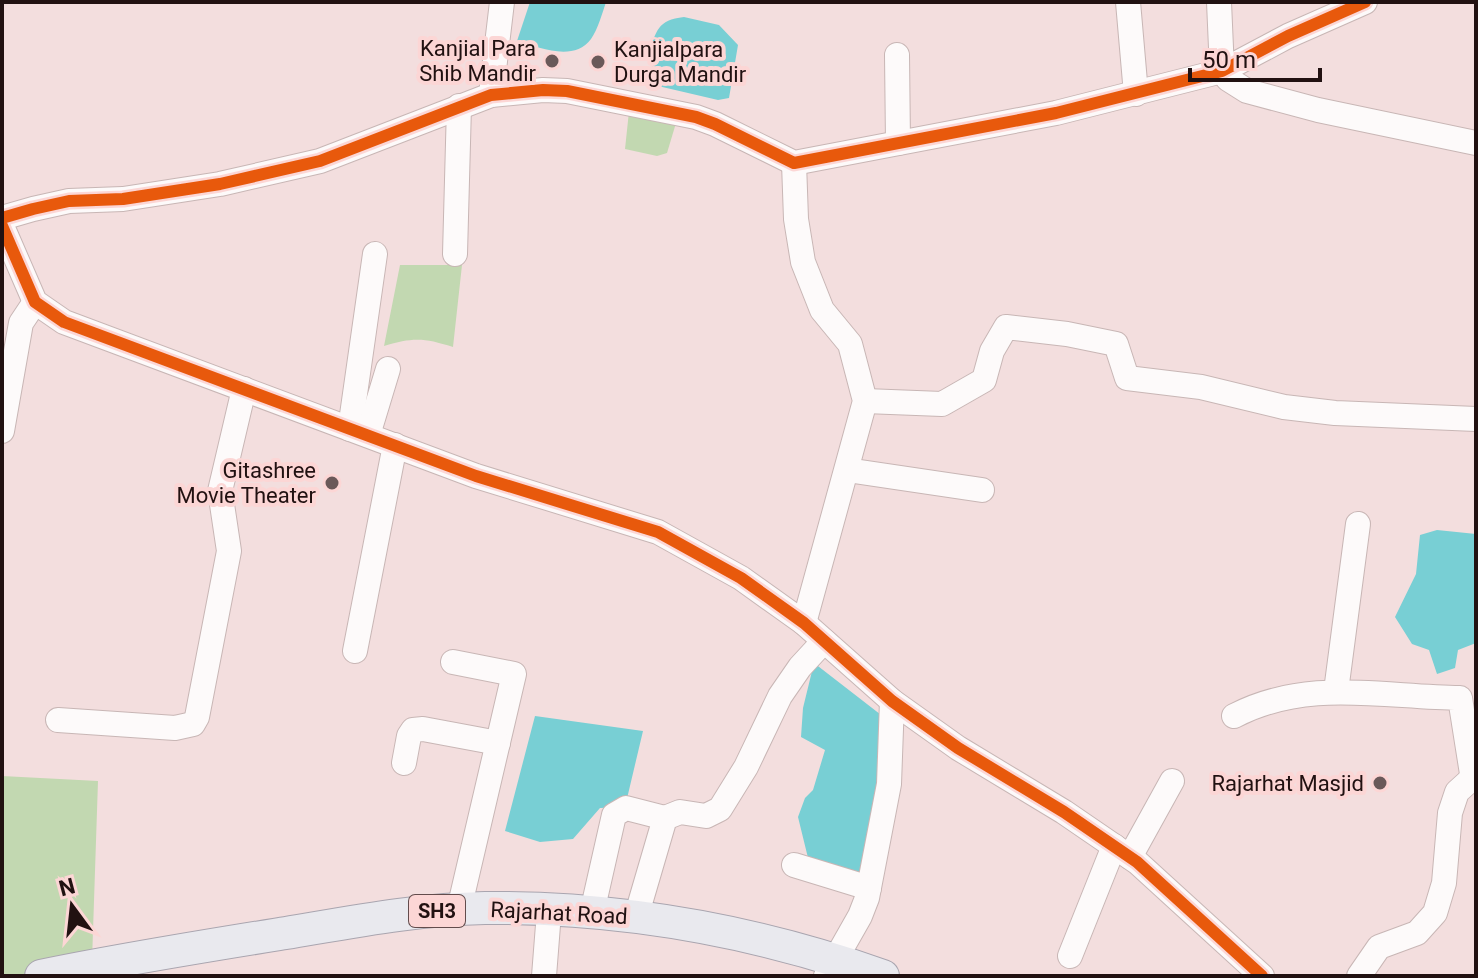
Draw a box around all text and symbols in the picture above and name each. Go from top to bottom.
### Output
scale bar [1190,32,1320,82]
place label: Kanjial Para Shib Mandir [419,36,537,86]
place label: Kanjialpara Durga Mandir [614,37,747,87]
text: 50 m [1202,46,1256,74]
marker: Kanjial Para Shib Mandir [543,52,561,70]
marker: Kanjialpara Durga Mandir [589,53,607,71]
place label: Gitashree Movie Theater [177,458,317,508]
marker: Gitashree Movie Theater [323,474,341,492]
place label: Rajarhat Masjid [1212,771,1364,796]
marker: Rajarhat Masjid [1371,774,1389,792]
north arrow [32,866,112,946]
text: N [56,873,78,901]
road number: SH3 [409,895,465,927]
street label: Rajarhat Road [490,897,628,929]

